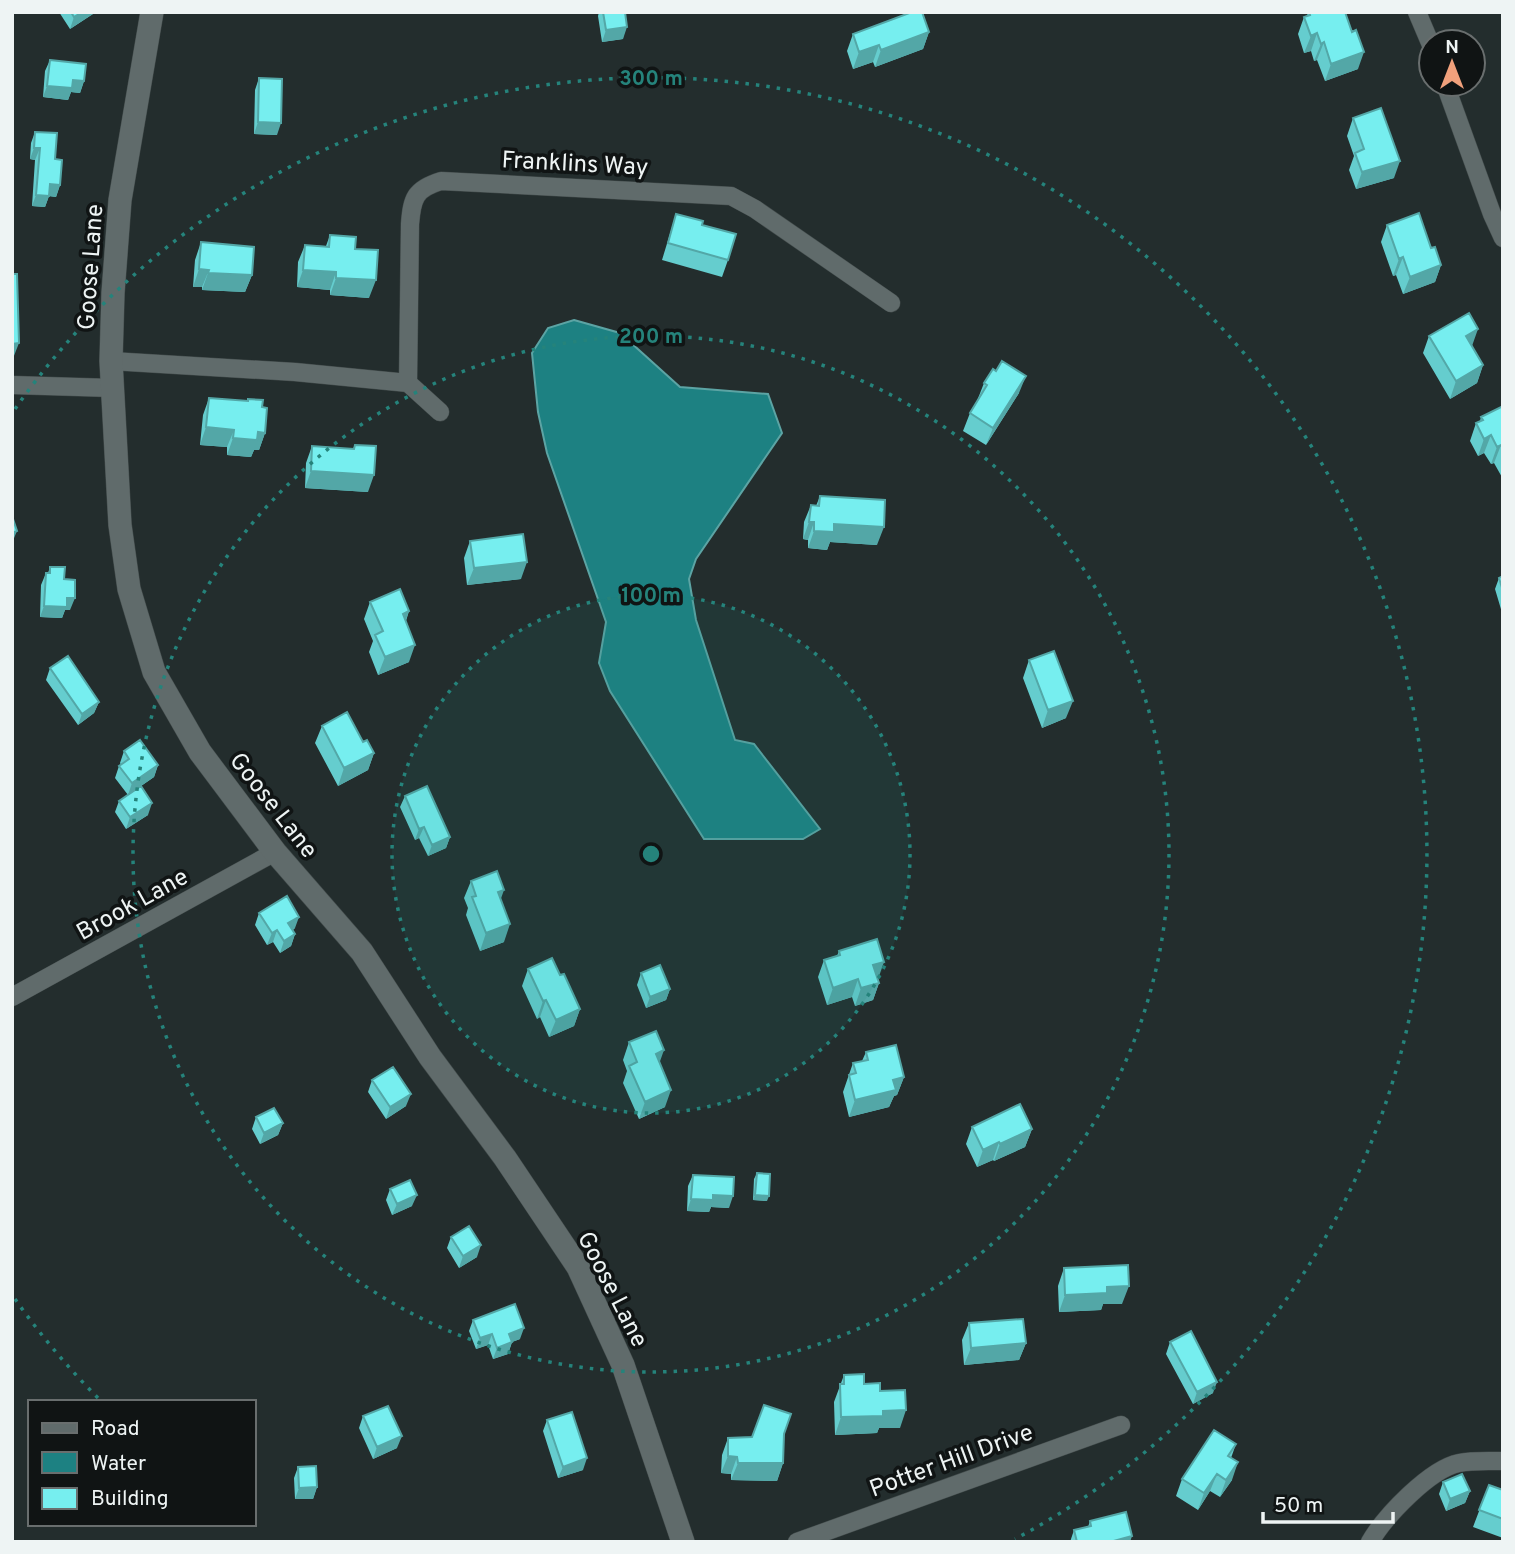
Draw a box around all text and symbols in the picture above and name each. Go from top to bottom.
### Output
north arrow [1417,28,1487,98]
text: N [1445,36,1459,60]
text: 300 m [619,66,683,93]
street label: Franklins Way [501,146,649,184]
street label: Goose Lane [73,203,111,331]
text: 200 m [619,324,683,351]
text: 100 m [621,583,681,610]
street label: Goose Lane [222,747,323,865]
centre of rings [639,842,663,866]
street label: Brook Lane [72,863,194,949]
street label: Goose Lane [569,1227,653,1353]
legend [28,1400,256,1526]
text: Road [91,1416,140,1443]
street label: Potter Hill Drive [866,1418,1038,1505]
text: Water [91,1451,146,1478]
scale bar [1263,1480,1392,1524]
text: Building [91,1486,169,1513]
text: 50 m [1274,1493,1323,1520]

